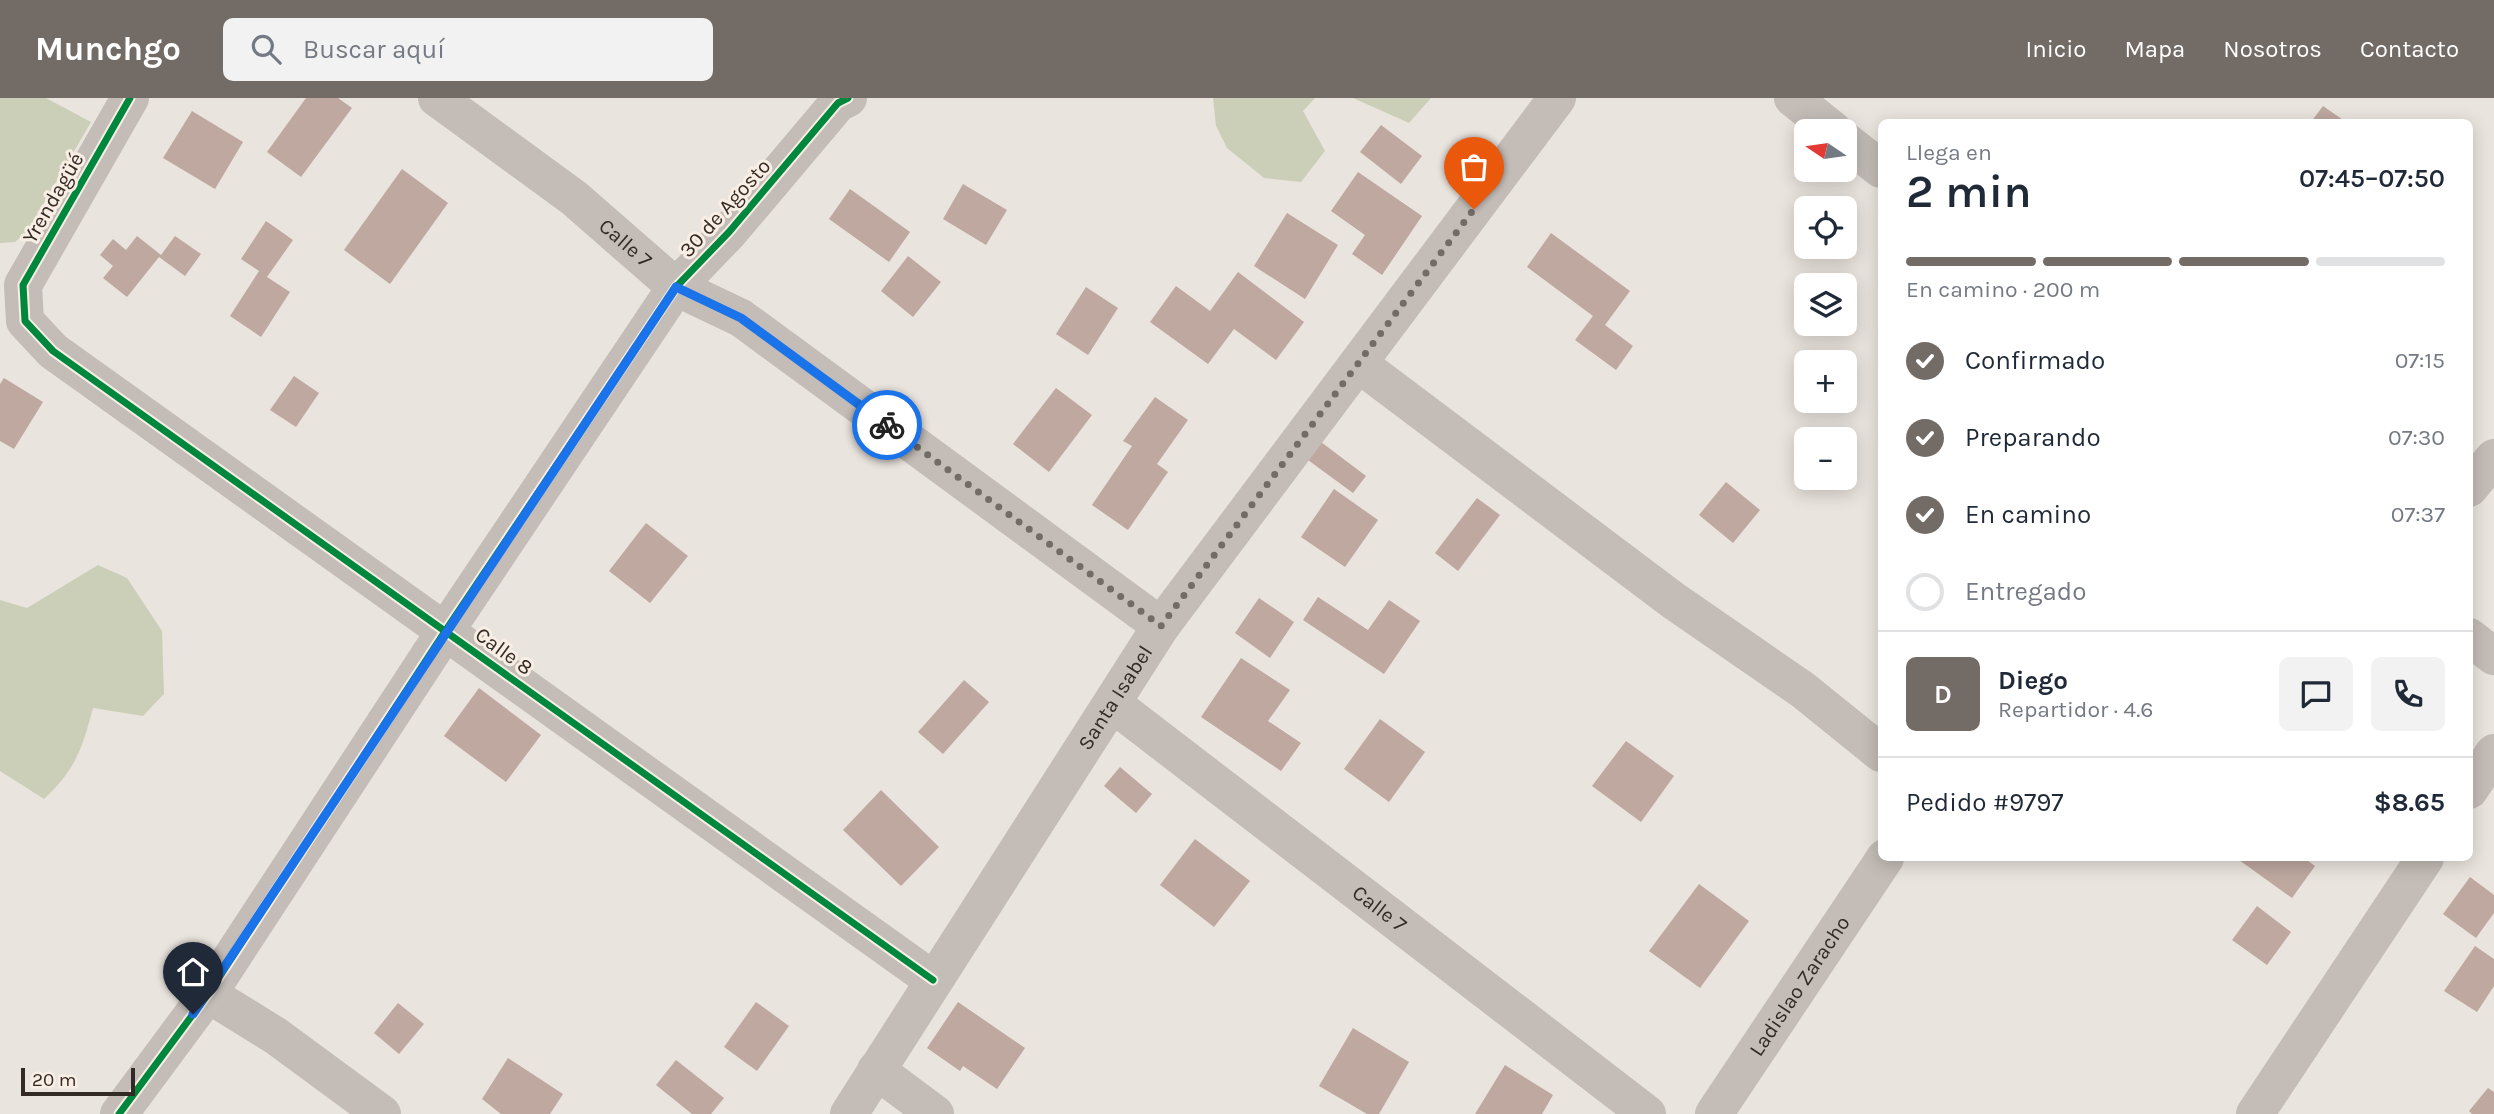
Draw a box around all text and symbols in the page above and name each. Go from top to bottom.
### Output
search box [223,18,713,81]
text: Munchgo [35,30,181,68]
icon: search [247,30,285,68]
text: Buscar aquí [303,34,445,65]
text: Inicio [2025,35,2086,63]
text: Mapa [2124,35,2185,63]
text: Nosotros [2223,35,2322,63]
text: Contacto [2360,35,2459,63]
north arrow [1794,119,1857,182]
map controls [1794,119,1857,490]
pin [1444,137,1504,209]
text: Llega en [1906,139,1992,166]
street label: Yrendagüé [17,148,89,248]
icon: bag [1455,148,1493,186]
street label: 30 de Agosto [675,154,775,262]
text: 07:45–07:50 [2299,163,2445,194]
text: 2 min [1906,165,2032,219]
button: locate [1794,196,1857,259]
street label: Calle 7 [594,214,657,272]
button: layers [1794,273,1857,336]
text: En camino · 200 m [1906,276,2100,303]
icon: check [1906,342,1944,380]
text: Confirmado [1965,345,2105,376]
text: 07:15 [2395,347,2445,374]
button: + [1794,350,1857,413]
courier [852,390,922,460]
icon: bike [868,406,906,444]
icon: check [1906,419,1944,457]
text: Preparando [1965,422,2101,453]
text: 07:30 [2388,424,2445,451]
button: − [1794,427,1857,490]
icon: check [1906,496,1944,534]
text: En camino [1965,499,2091,530]
text: 07:37 [2391,501,2445,528]
text: Entregado [1965,576,2086,607]
street label: Calle 8 [471,622,537,680]
street label: Santa Isabel [1073,641,1157,754]
button: chat [2279,657,2353,731]
button: phone [2371,657,2445,731]
text: Diego [1998,665,2068,696]
text: D [1934,679,1952,710]
text: Repartidor · 4.6 [1998,696,2153,723]
text: Pedido #9797 [1906,787,2064,818]
text: $8.65 [2374,787,2445,818]
street label: Calle 7 [1348,880,1411,937]
street label: Ladislao Zaracho [1744,911,1855,1060]
pin [163,942,223,1014]
icon: home [174,953,212,991]
scale bar [21,1065,135,1097]
text: 20 m [32,1069,77,1091]

